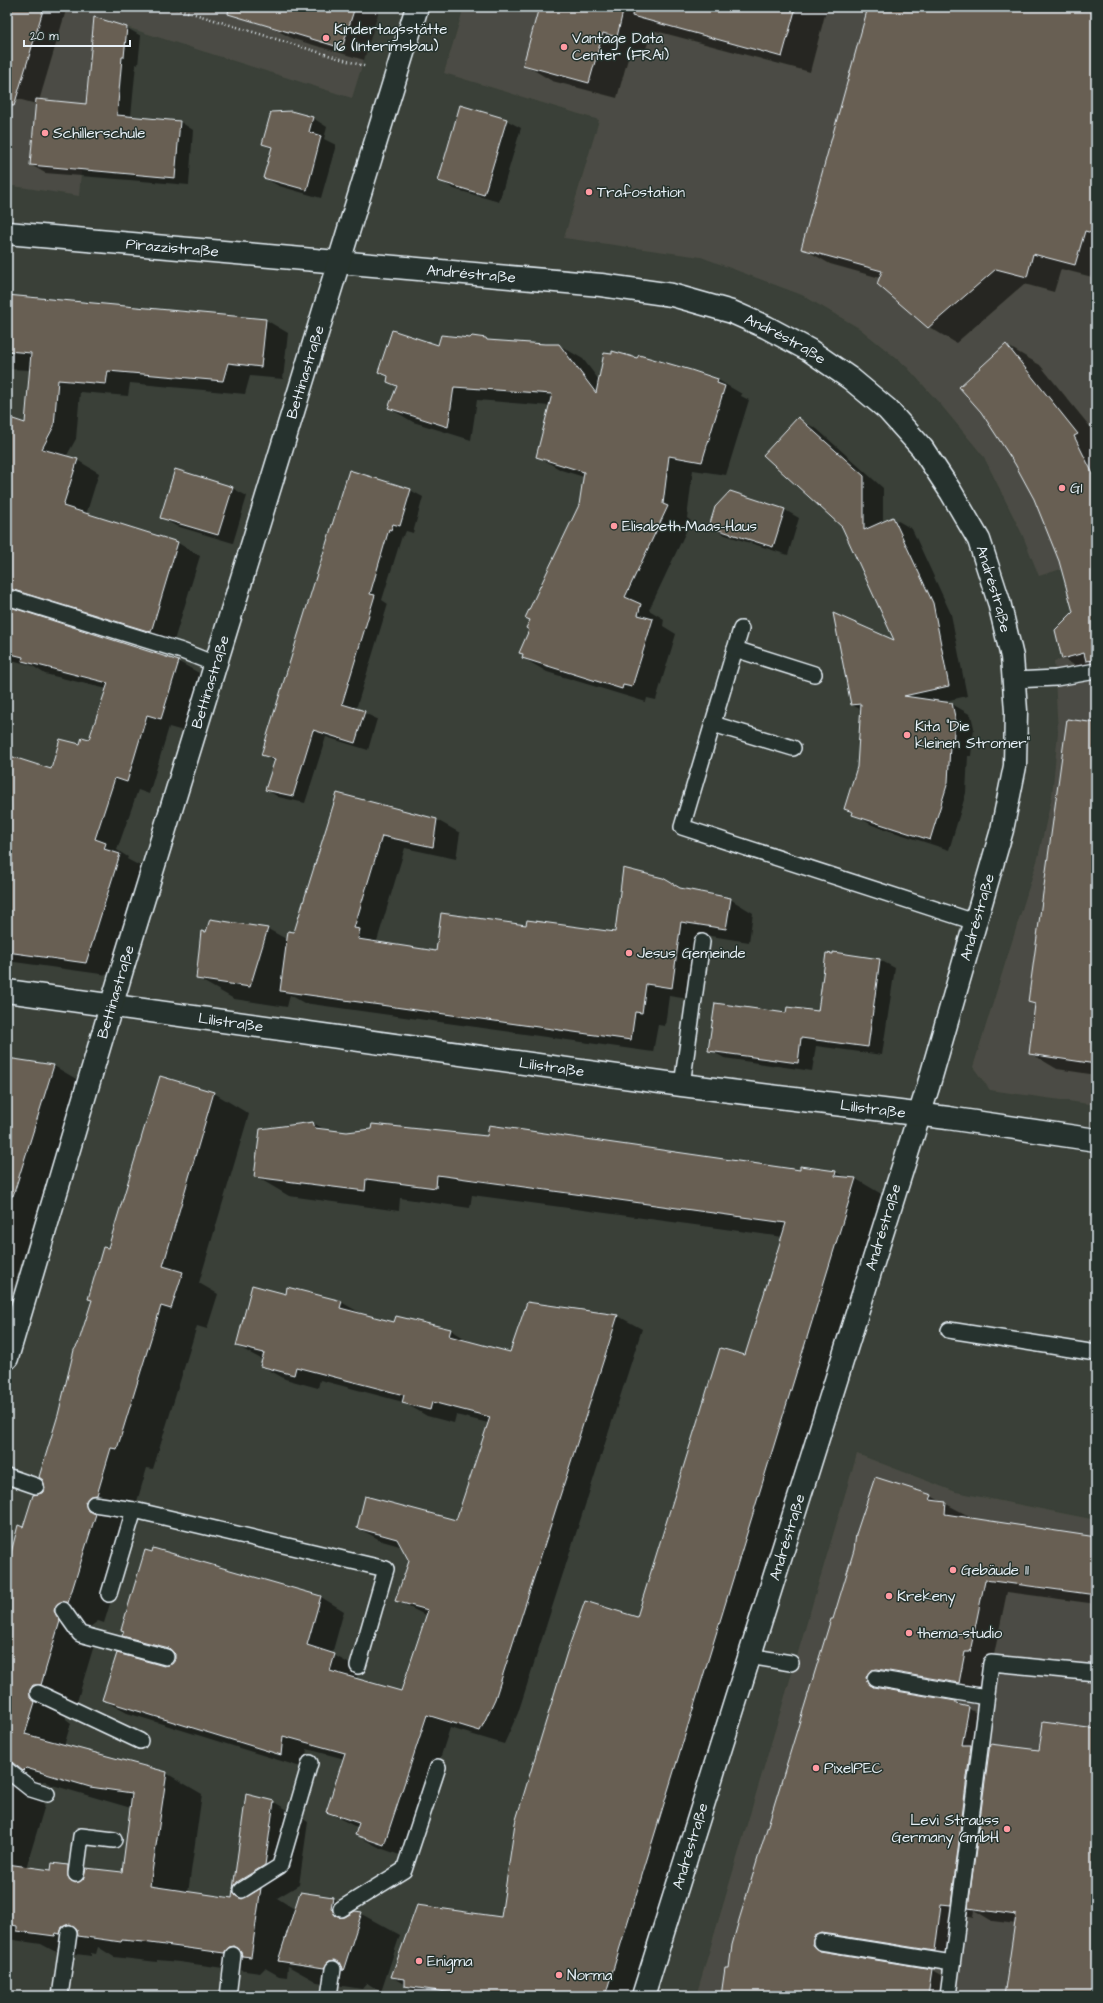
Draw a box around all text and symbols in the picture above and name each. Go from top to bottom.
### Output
place label: Kindertagsstätte 16 (Interimsbau) [334,19,447,57]
scale bar [24,22,130,48]
text: 20 m [30,28,59,45]
place label: Vantage Data Center (FRA1) [572,28,669,66]
marker: Kindertagsstätte 16 (Interimsbau) [321,33,331,43]
marker: Vantage Data Center (FRA1) [559,42,569,52]
place label: Schillerschule [53,123,145,144]
marker: Schillerschule [40,128,50,138]
place label: Trafostation [597,182,686,203]
marker: Trafostation [584,187,594,197]
street label: Pirazzistraße [125,233,220,263]
street label: Andréstraße [426,260,517,289]
street label: Andréstraße [741,309,830,370]
street label: Bettinastraße [281,323,330,422]
place label: G1 [1070,478,1082,499]
marker: G1 [1057,483,1067,493]
place label: Elisabeth-Maas-Haus [622,516,758,537]
marker: Elisabeth-Maas-Haus [609,521,619,531]
street label: Andréstraße [970,543,1016,635]
street label: Bettinastraße [186,633,235,731]
place label: Kita "Die kleinen Stromer" [915,716,1031,754]
marker: Kita "Die kleinen Stromer" [902,730,912,740]
street label: Andréstraße [955,871,1000,963]
street label: Bettinastraße [92,942,140,1041]
place label: Jesus Gemeinde [637,943,746,964]
marker: Jesus Gemeinde [624,948,634,958]
street label: Lilistraße [197,1008,265,1038]
street label: Lilistraße [518,1052,586,1082]
street label: Lilistraße [839,1095,907,1124]
street label: Andréstraße [860,1181,907,1273]
street label: Andréstraße [764,1491,811,1583]
place label: Gebäude 11 [961,1560,1029,1581]
marker: Gebäude 11 [948,1565,958,1575]
place label: Krekeny [897,1586,956,1608]
marker: Krekeny [884,1591,894,1601]
place label: thema-studio [917,1623,1003,1644]
marker: thema-studio [904,1628,914,1638]
place label: PixelPEC [824,1758,883,1779]
marker: PixelPEC [811,1763,821,1773]
street label: Andréstraße [667,1800,714,1892]
place label: Levi Strauss Germany GmbH [892,1810,999,1849]
marker: Levi Strauss Germany GmbH [1002,1824,1012,1834]
place label: Enigma [427,1951,473,1973]
marker: Enigma [414,1956,424,1966]
place label: Norma [567,1965,613,1986]
marker: Norma [554,1970,564,1980]

